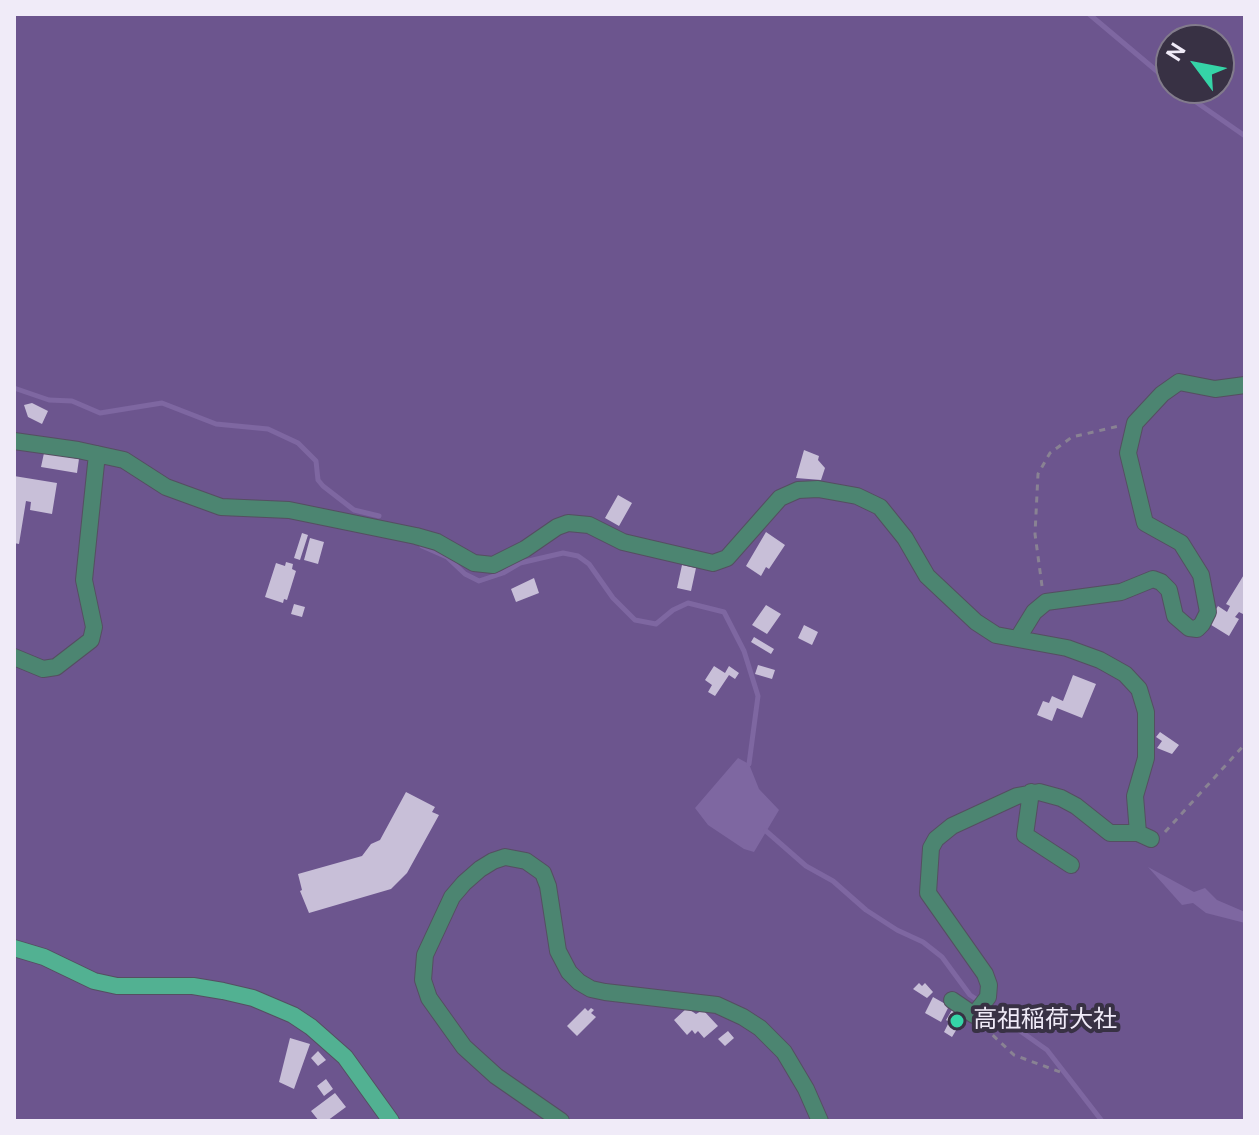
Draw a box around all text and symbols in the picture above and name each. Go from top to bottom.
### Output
north arrow [1155,24,1235,104]
text: N [1159,38,1192,67]
place label: 高祖稲荷大社 [973,1007,1117,1035]
marker: 高祖稲荷大社 [948,1012,966,1030]

